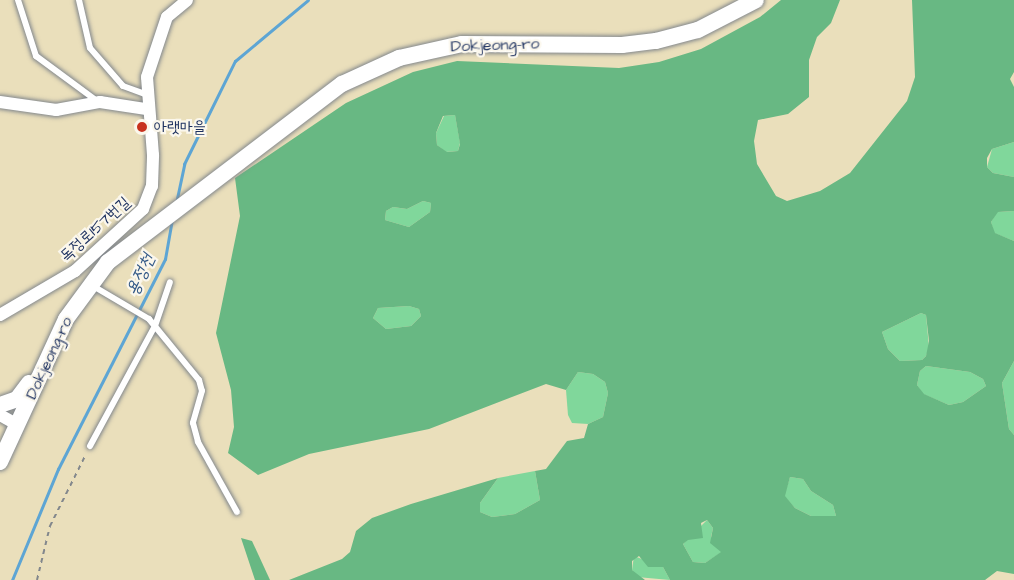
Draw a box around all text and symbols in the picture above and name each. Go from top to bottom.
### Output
street label: Dokjeong-ro [450,34,540,56]
place label: 아랫마을 [154,117,206,137]
marker: 아랫마을 [135,120,149,134]
street label: 독정로157번길 [56,193,134,265]
water label: 용정천 [122,251,160,299]
street label: Dokjeong-ro [22,314,76,402]

